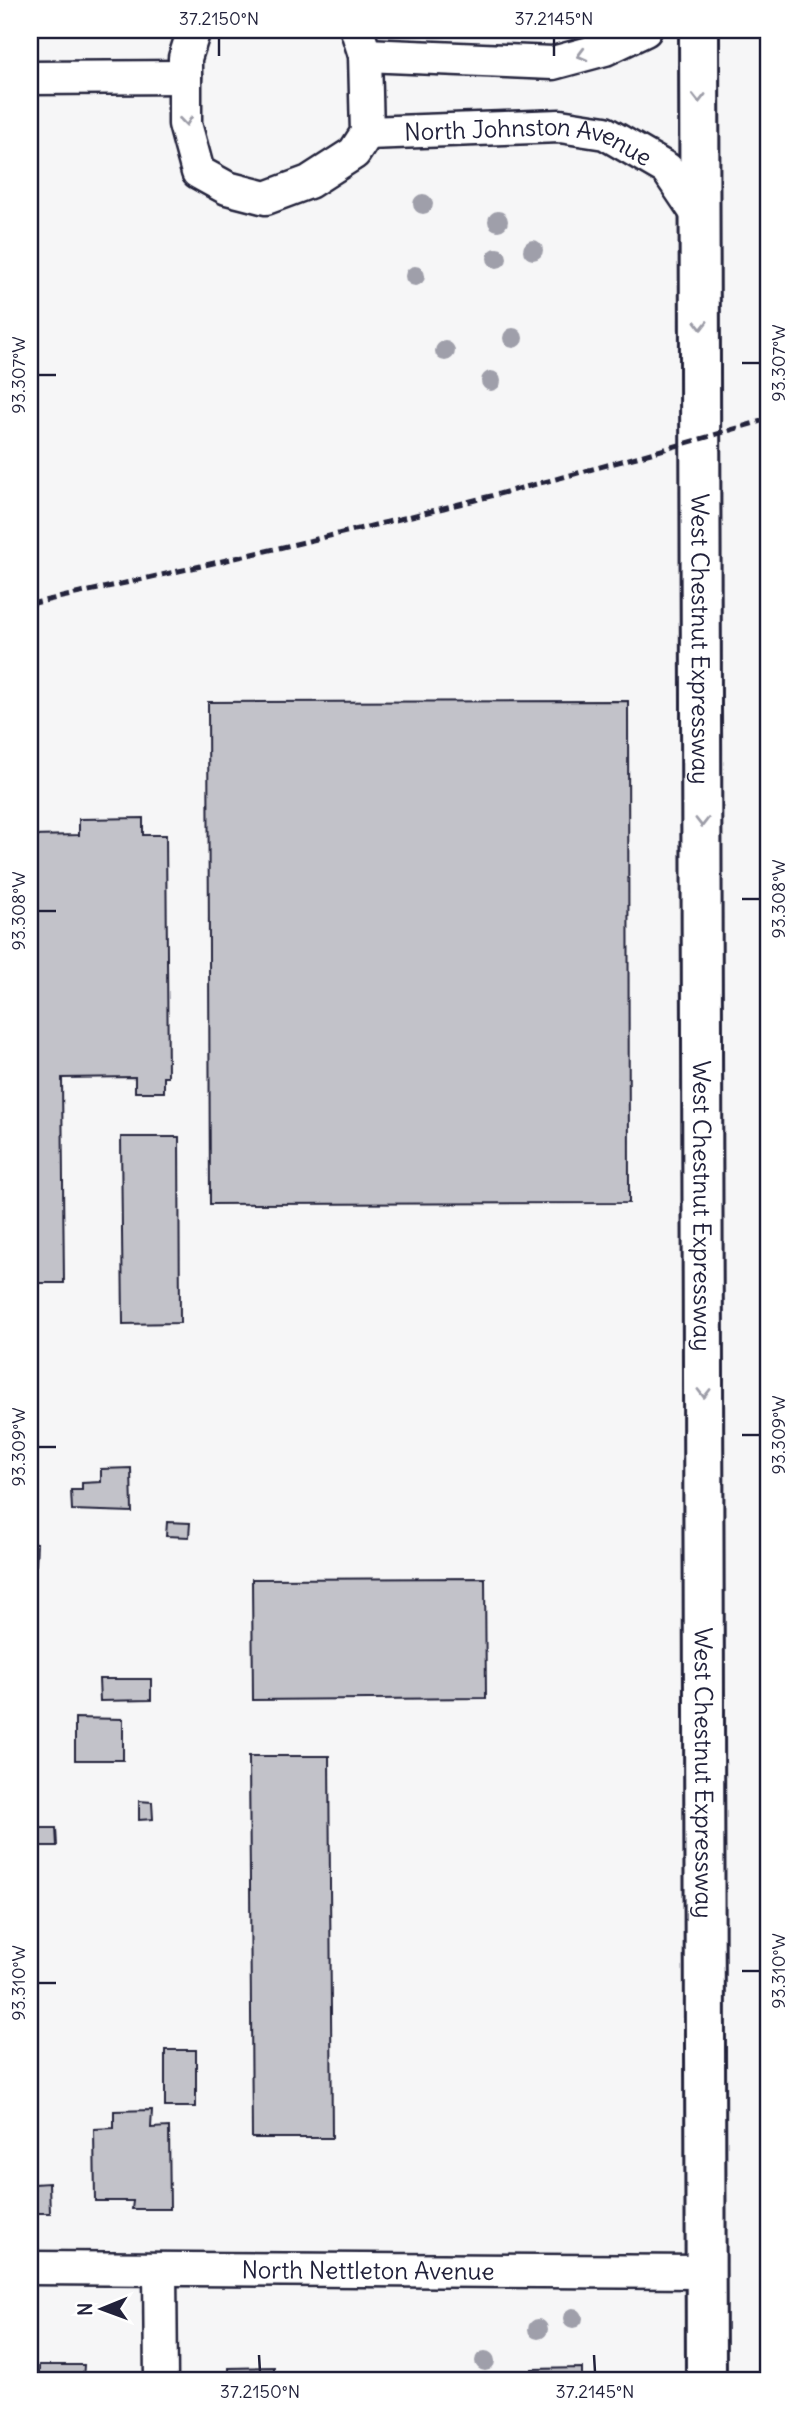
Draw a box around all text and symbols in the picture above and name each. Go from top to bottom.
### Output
text: 37.2150°N [179,7,259,30]
text: 37.2145°N [515,7,593,30]
one-way arrow [576,47,588,61]
one-way arrow [691,93,707,104]
street label: North Johnston Avenue [404,111,658,172]
one-way arrow [178,116,193,127]
one-way arrow [693,321,709,331]
text: 93.307°W [767,324,790,402]
text: 93.307°W [7,336,30,414]
street label: West Chestnut Expressway [685,493,716,785]
one-way arrow [694,818,710,828]
text: 93.308°W [767,859,790,939]
text: 93.308°W [7,871,30,951]
street label: West Chestnut Expressway [687,1060,718,1352]
one-way arrow [696,1388,712,1399]
text: 93.309°W [767,1395,790,1475]
text: 93.309°W [7,1407,30,1487]
street label: West Chestnut Expressway [689,1627,720,1919]
text: 93.310°W [767,1933,790,2009]
text: 93.310°W [7,1945,30,2021]
street label: North Nettleton Avenue [241,2254,495,2286]
north arrow [66,2274,136,2344]
text: N [73,2303,97,2316]
text: 37.2150°N [220,2380,300,2403]
text: 37.2145°N [556,2380,634,2403]

